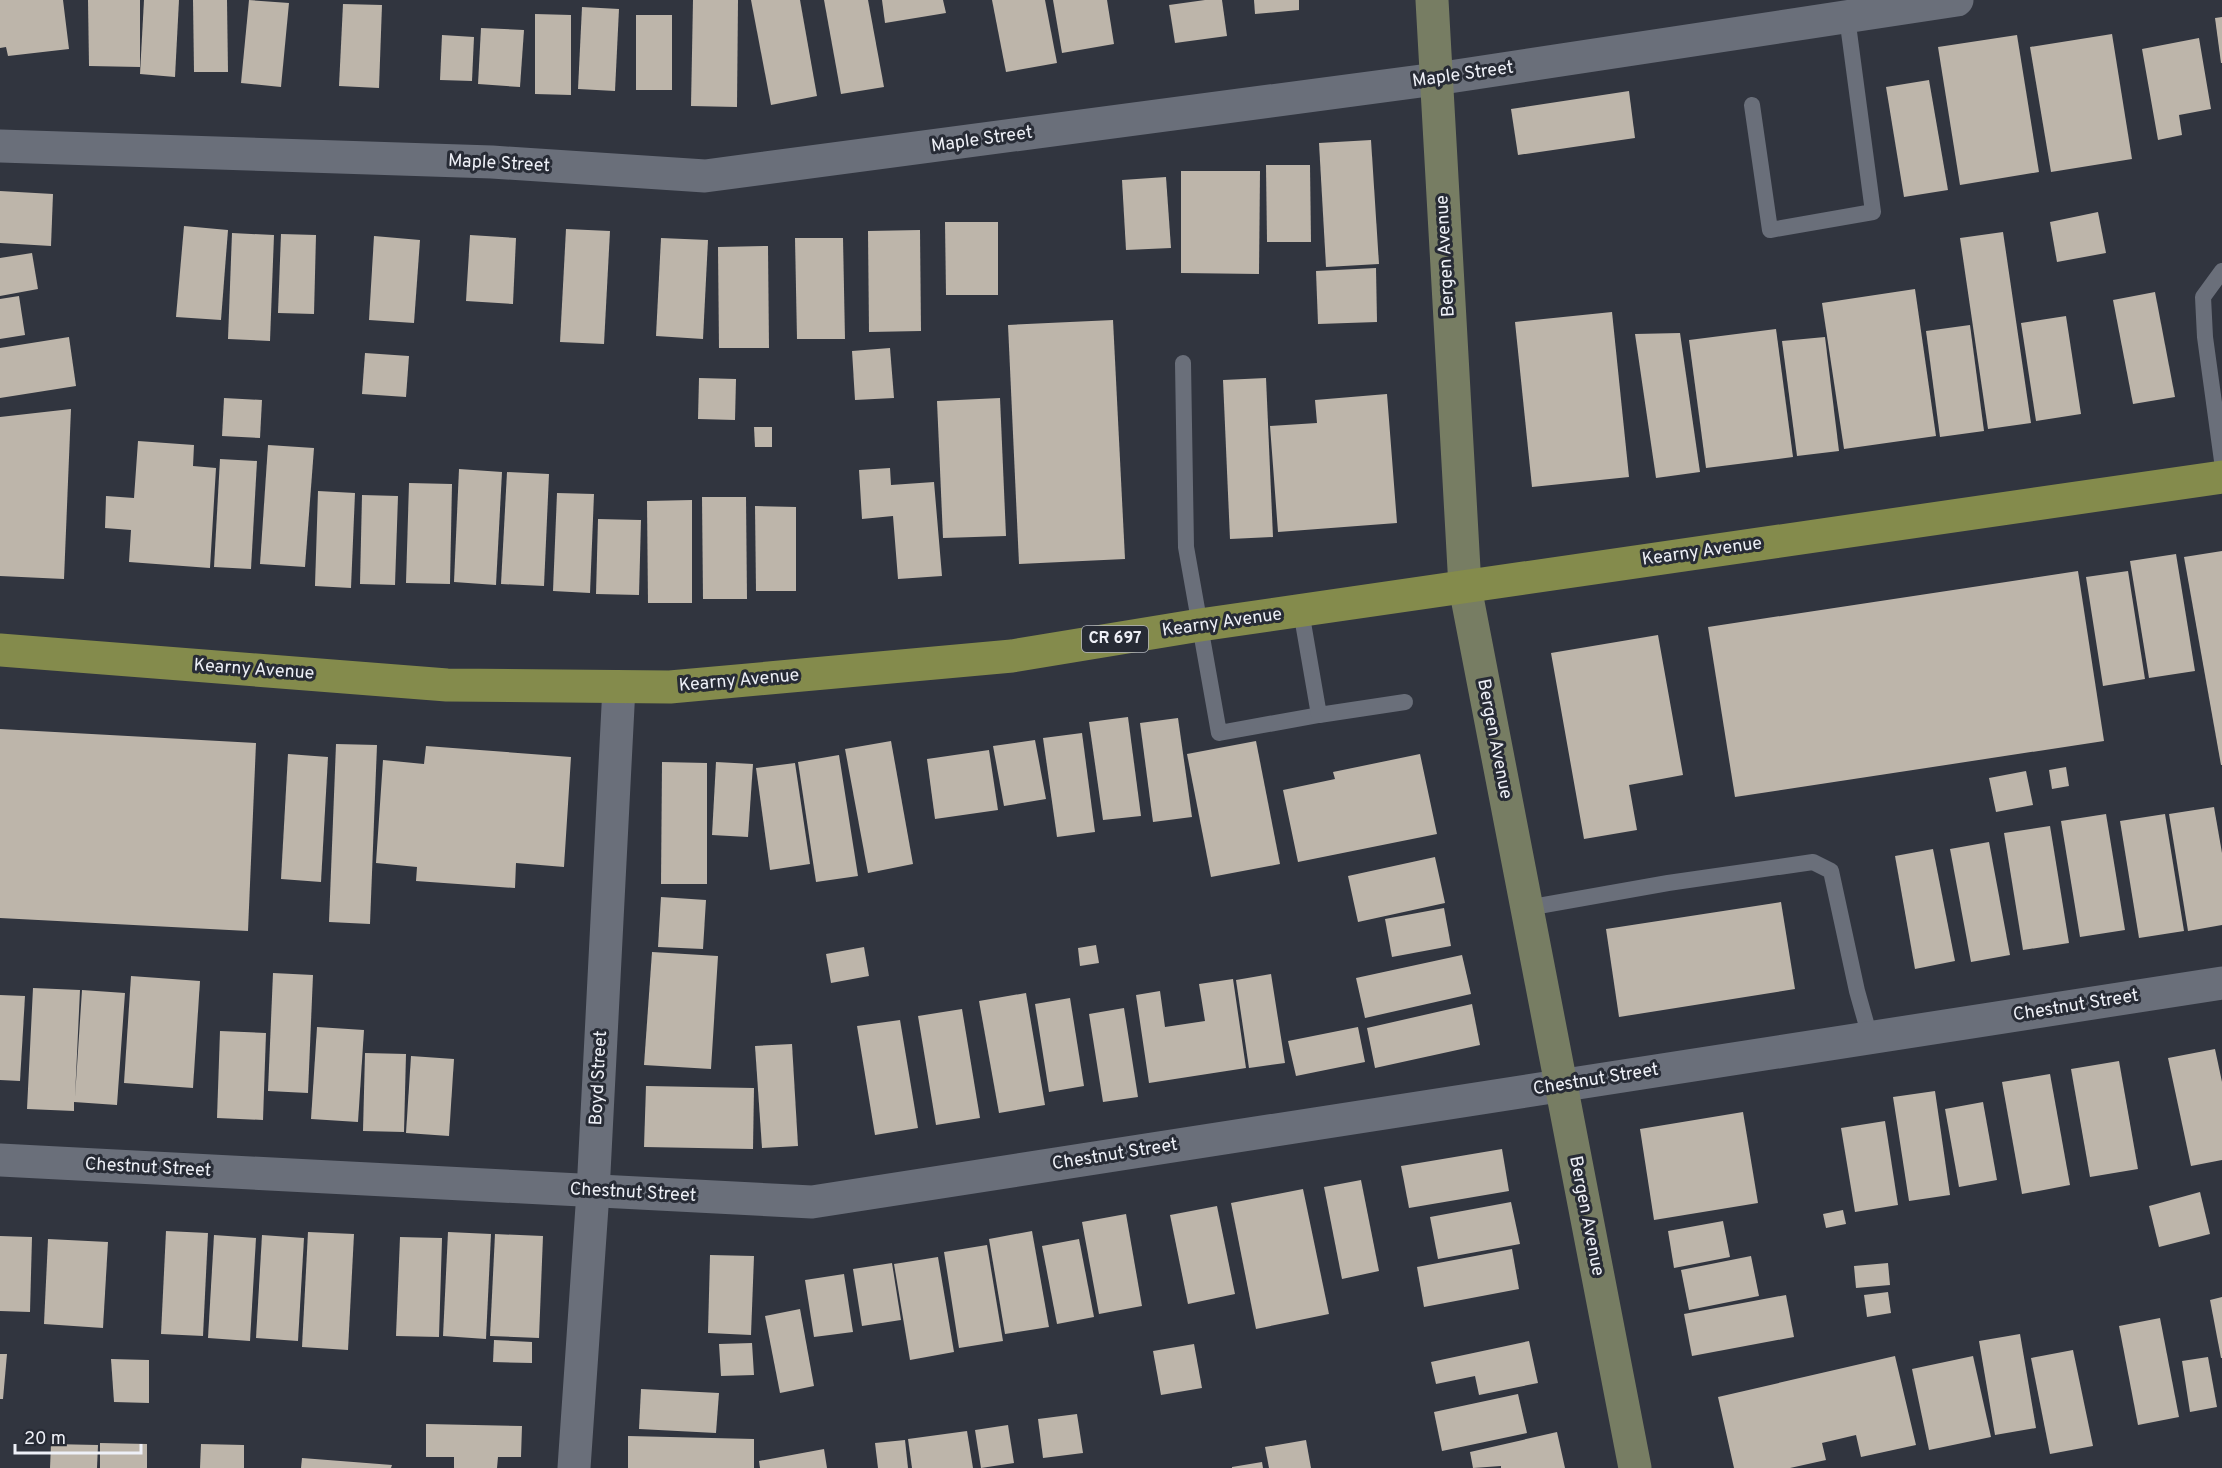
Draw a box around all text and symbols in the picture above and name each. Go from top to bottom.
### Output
street label: Maple Street [1411,57,1515,93]
street label: Maple Street [930,122,1034,158]
street label: Maple Street [447,150,551,178]
street label: Bergen Avenue [1431,194,1461,318]
street label: Kearny Avenue [1641,532,1763,572]
street label: Kearny Avenue [1161,603,1283,643]
road number: CR 697 [1082,626,1148,652]
street label: Kearny Avenue [193,654,315,686]
street label: Kearny Avenue [678,664,800,698]
street label: Bergen Avenue [1471,677,1517,801]
street label: Chestnut Street [2012,985,2140,1027]
street label: Boyd Street [585,1030,613,1126]
street label: Chestnut Street [1532,1059,1660,1101]
street label: Chestnut Street [1051,1134,1179,1176]
street label: Chestnut Street [84,1153,212,1183]
street label: Bergen Avenue [1563,1154,1609,1278]
street label: Chestnut Street [569,1178,697,1208]
scale bar [15,1417,141,1455]
text: 20 m [24,1428,66,1451]

